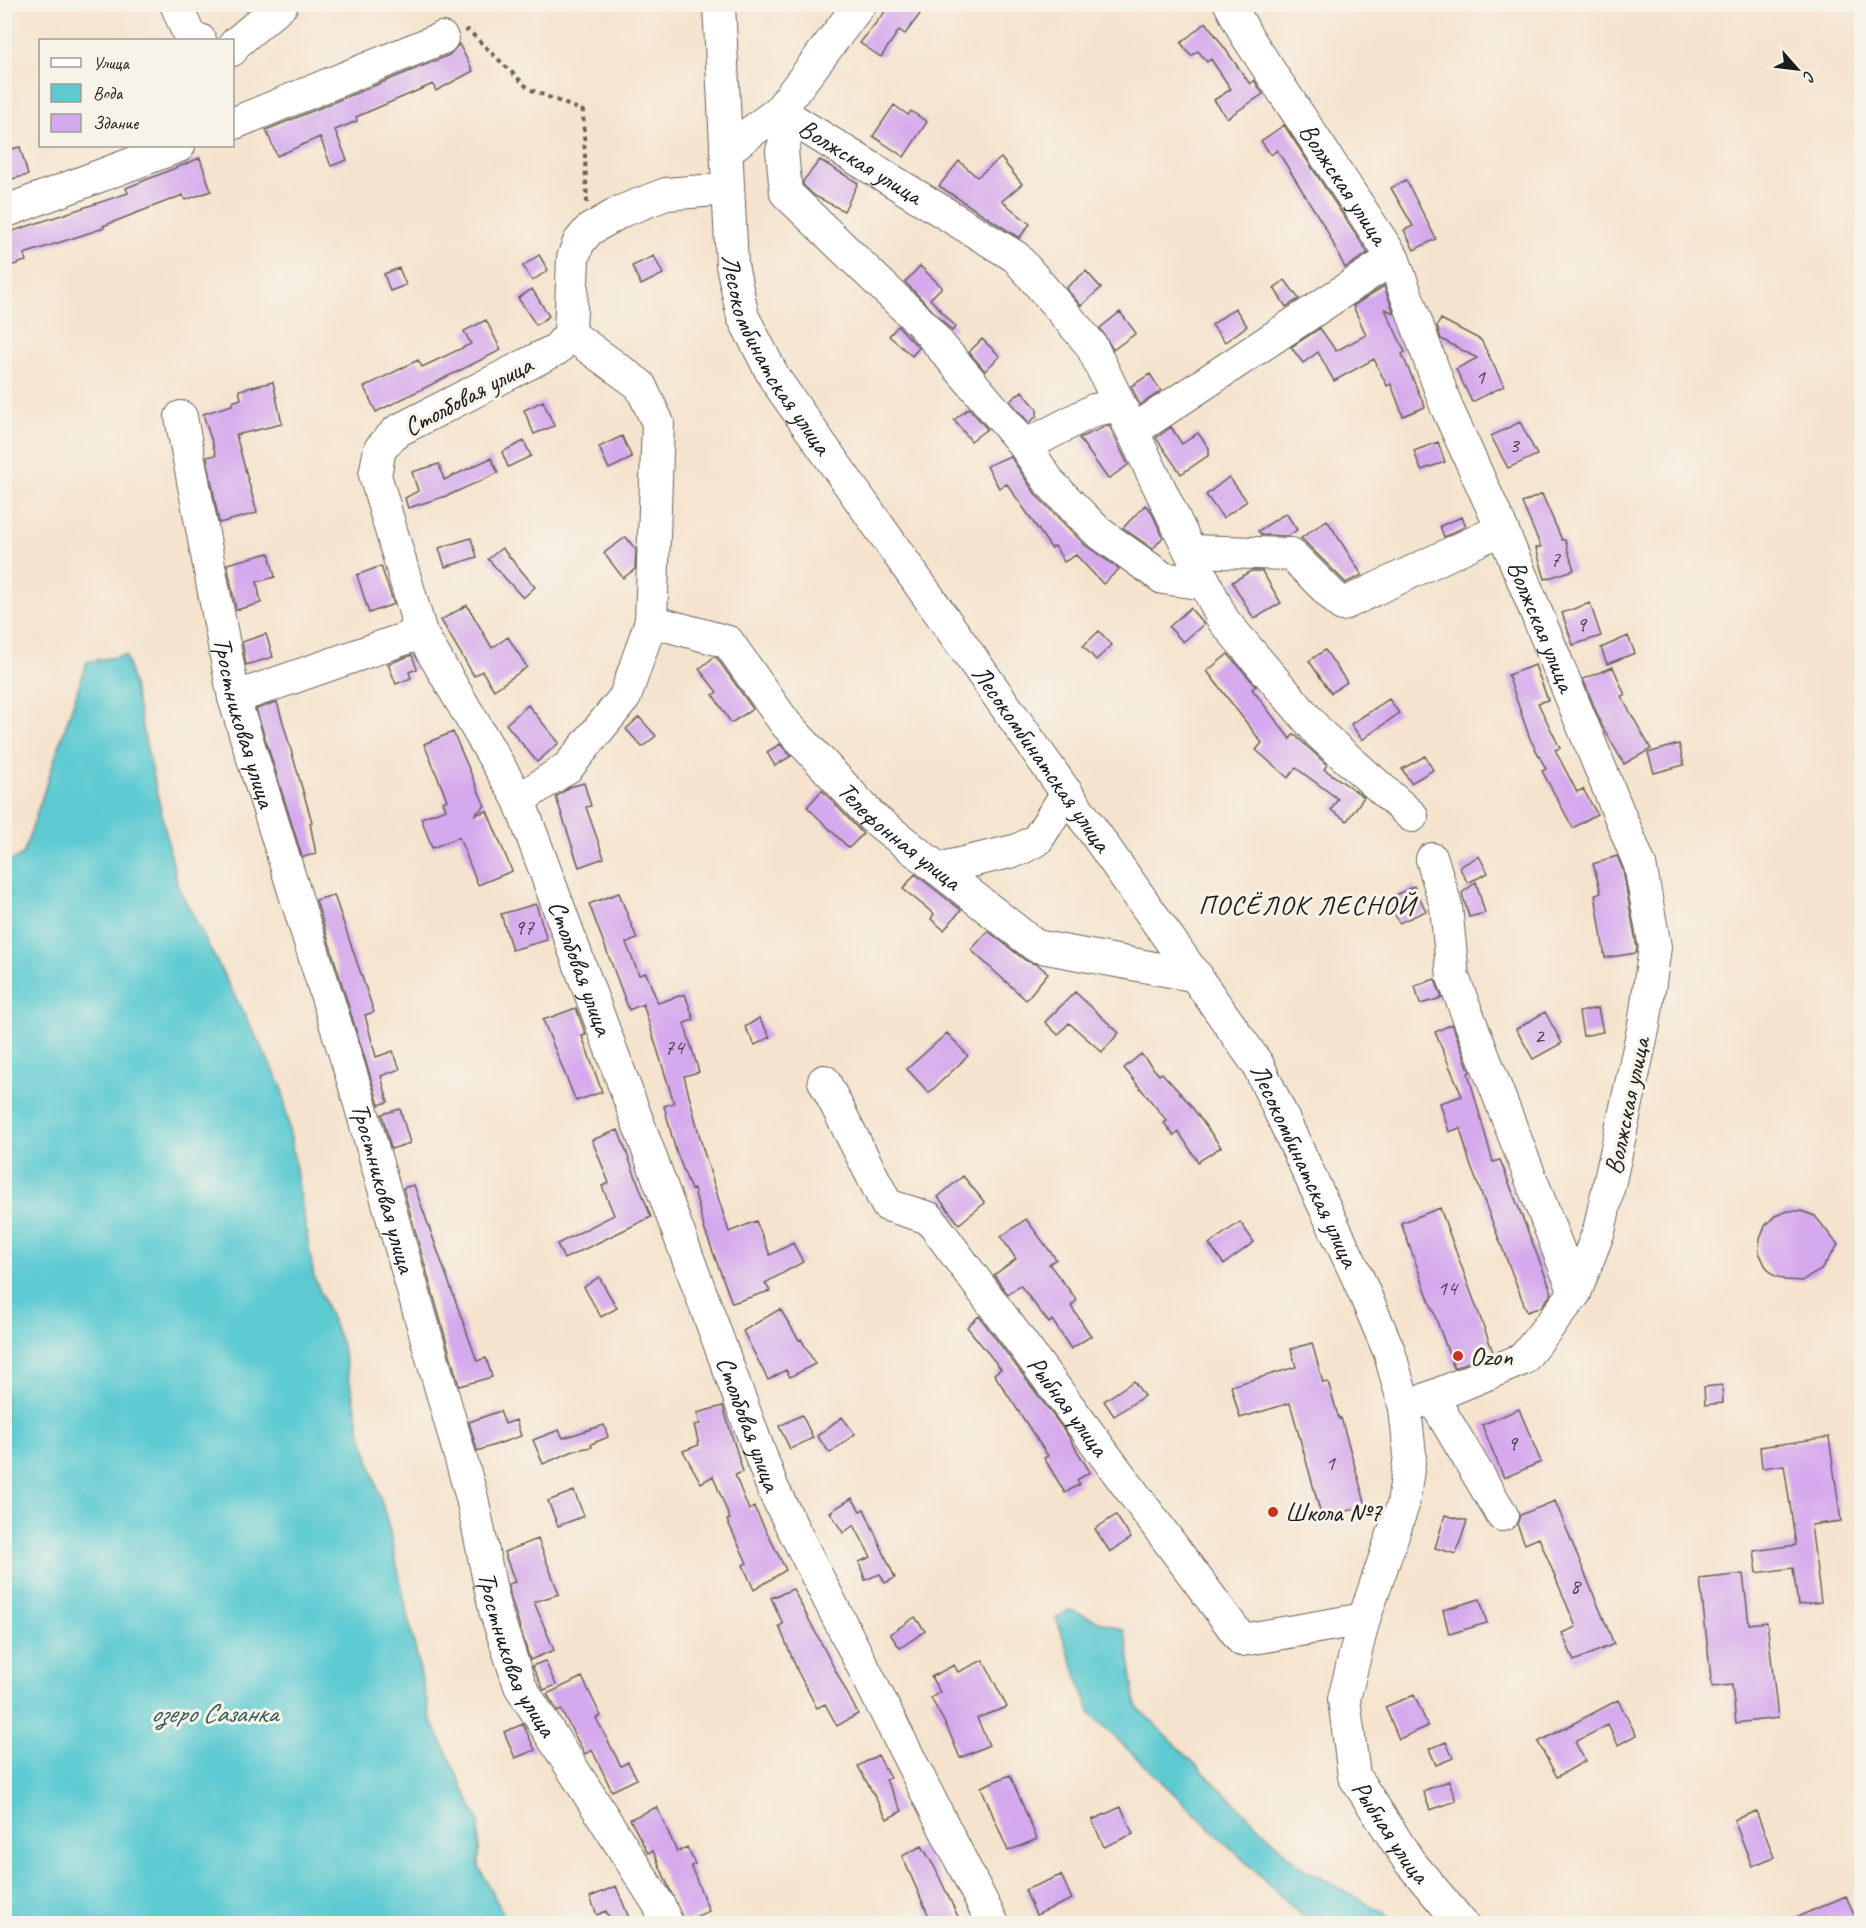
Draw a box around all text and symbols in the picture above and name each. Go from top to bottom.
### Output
legend [39,39,234,147]
north arrow [1767,39,1827,99]
text: Улица [93,52,130,74]
text: С [1798,67,1820,86]
text: Вода [93,82,124,104]
street label: Волжская улица [793,111,931,213]
text: Здание [93,112,139,134]
street label: Волжская улица [1292,117,1397,253]
street label: Лесокомбинатская улица [715,254,840,462]
street label: Столбовая улица [398,348,540,444]
house number: 1 [1475,363,1486,391]
house number: 3 [1509,431,1521,459]
house number: 7 [1550,545,1561,573]
street label: Волжская улица [1500,555,1584,699]
house number: 9 [1576,610,1588,638]
street label: Тростниковая улица [206,634,284,813]
street label: Лесокомбинатская улица [965,658,1120,859]
street label: Телефонная улица [831,774,969,898]
district label: ПОСЁЛОК ЛЕСНОЙ [1198,888,1418,922]
street label: Столбовая улица [541,896,621,1041]
house number: 97 [514,913,535,941]
house number: 2 [1534,1022,1546,1050]
street label: Волжская улица [1596,1032,1658,1177]
house number: 74 [664,1033,686,1061]
street label: Лесокомбинатская улица [1243,1058,1368,1274]
street label: Тростниковая улица [344,1099,424,1278]
house number: 14 [1437,1274,1459,1302]
place label: Ozon [1470,1340,1513,1373]
street label: Рыбная улица [1020,1349,1117,1464]
marker: Ozon [1451,1349,1465,1363]
street label: Столбовая улица [709,1352,789,1497]
house number: 9 [1507,1429,1519,1457]
house number: 1 [1325,1449,1336,1477]
place label: Школа №7 [1285,1496,1383,1529]
marker: Школа №7 [1266,1505,1280,1519]
street label: Тростниковая улица [471,1569,565,1744]
house number: 8 [1570,1572,1582,1600]
water label: озеро Сазанка [151,1696,280,1731]
street label: Рыбная улица [1345,1774,1438,1891]

